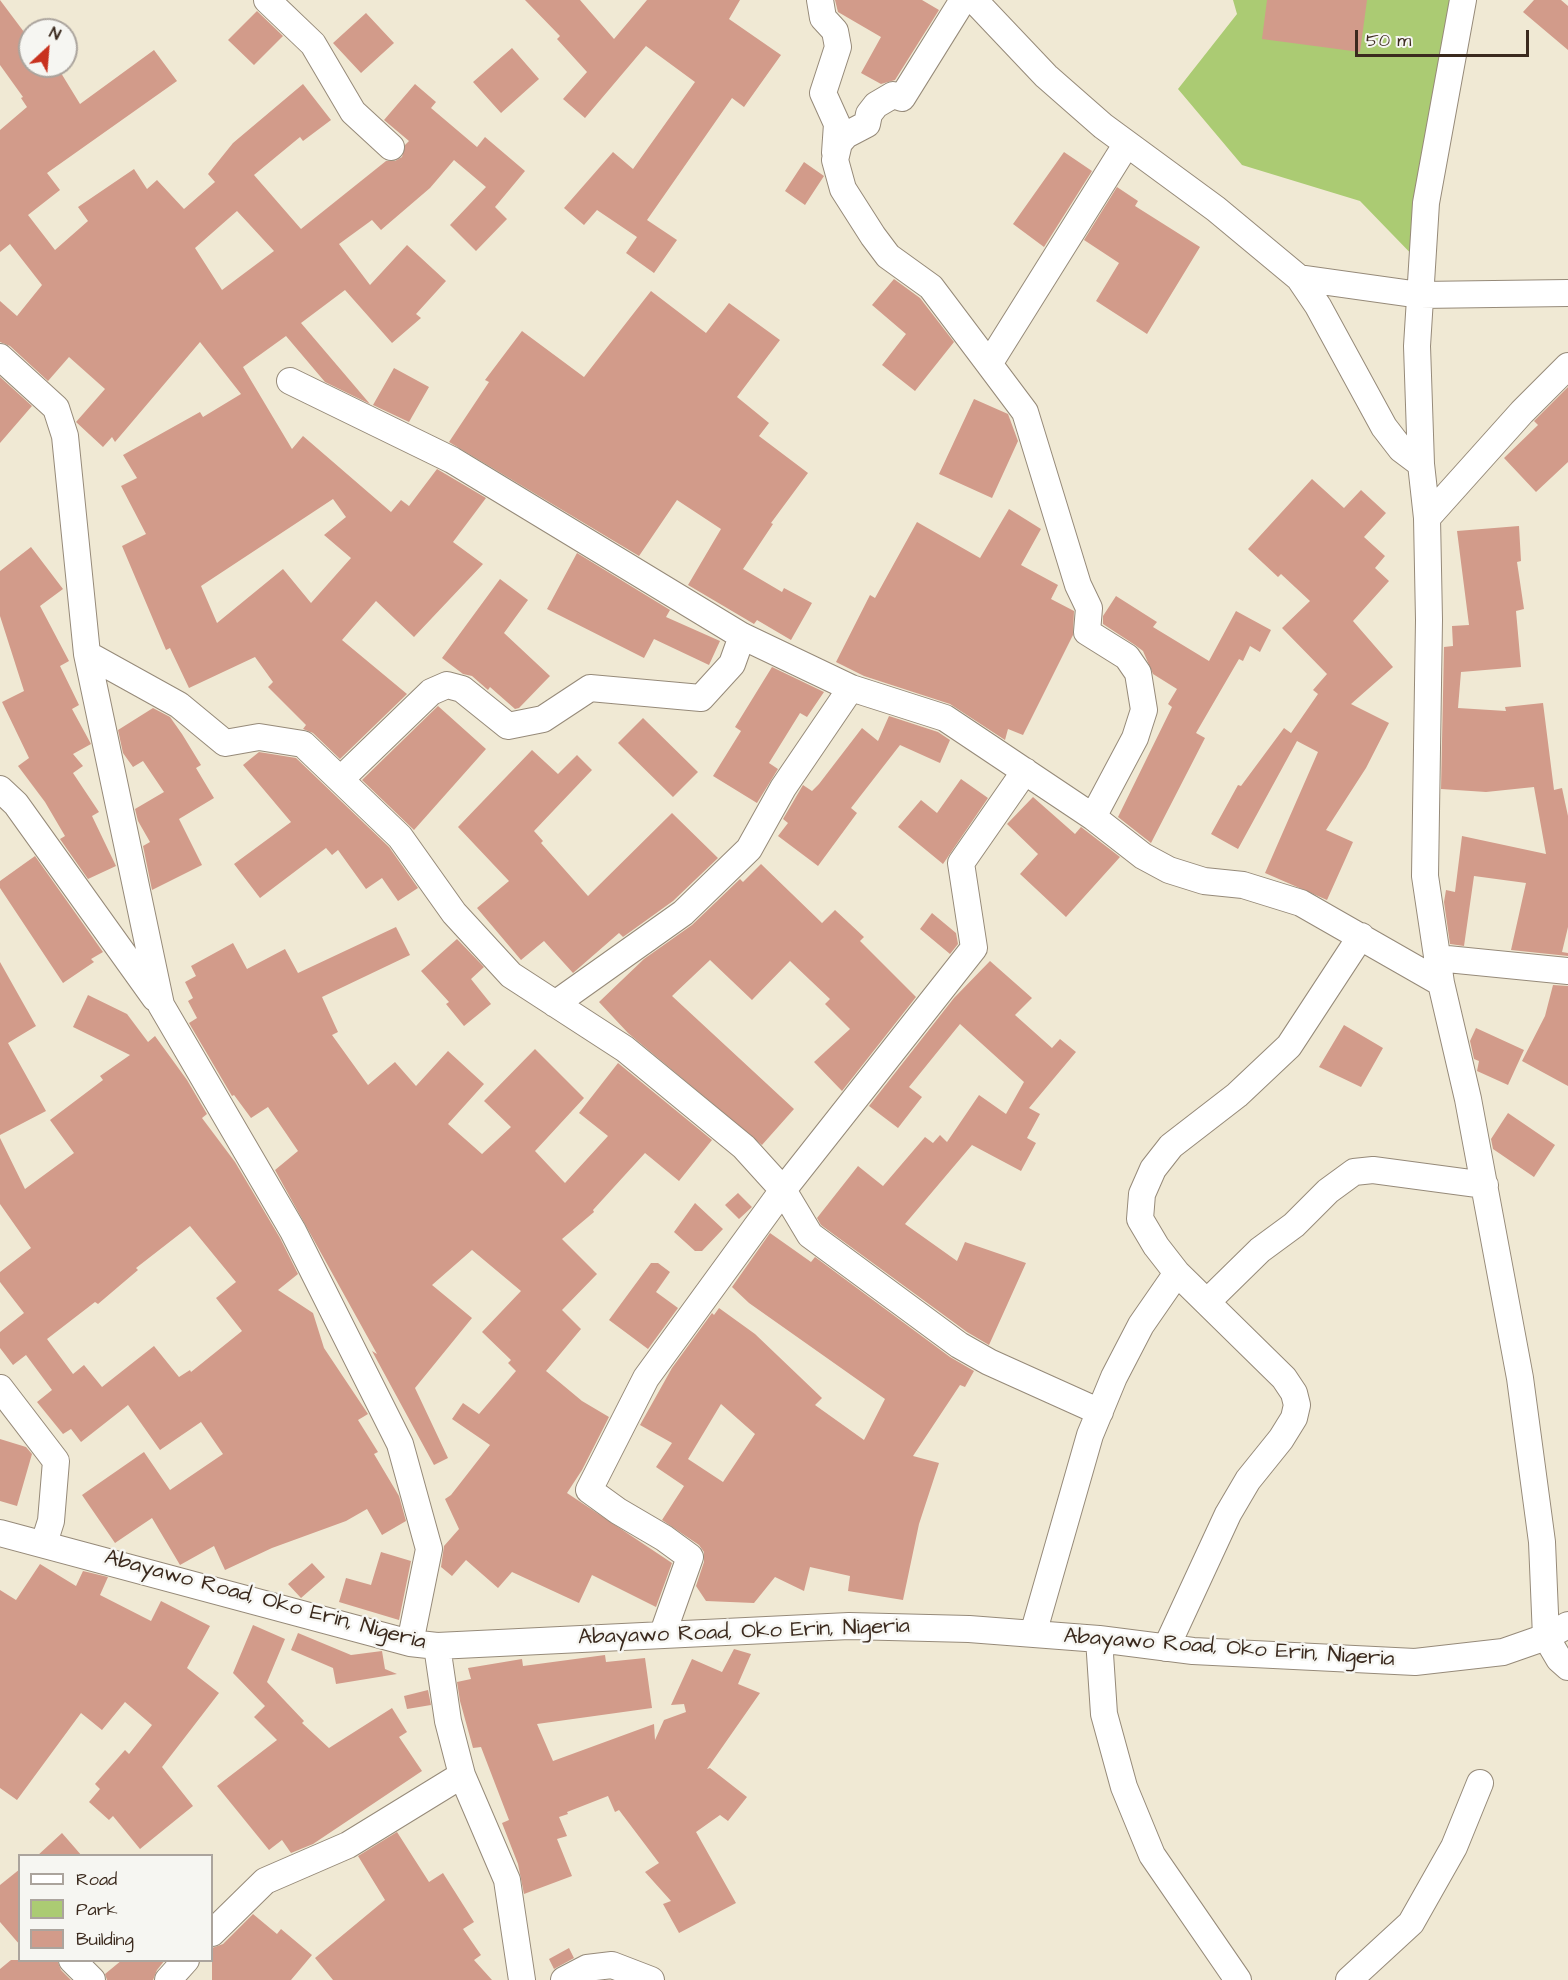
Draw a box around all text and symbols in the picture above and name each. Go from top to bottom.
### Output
north arrow [18,18,78,78]
scale bar [1358,18,1532,56]
text: N [46,22,64,46]
text: 50 m [1366,28,1411,53]
street label: Abayawo Road, Oko Erin, Nigeria [101,1545,429,1657]
street label: Abayawo Road, Oko Erin, Nigeria [578,1614,910,1652]
street label: Abayawo Road, Oko Erin, Nigeria [1063,1624,1395,1674]
legend [18,1854,213,1962]
text: Road [76,1867,117,1892]
text: Park [76,1897,118,1922]
text: Building [76,1927,134,1952]

